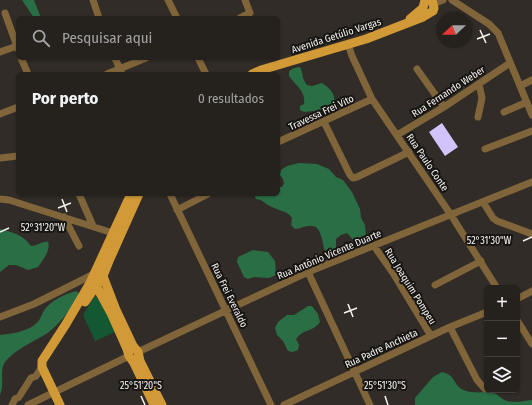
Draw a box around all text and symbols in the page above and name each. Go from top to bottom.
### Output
north arrow [436,12,472,48]
street label: Avenida Getúlio Vargas [290,15,383,56]
search box [16,16,280,60]
icon: search [30,27,52,49]
text: Pesquisar aqui [62,29,152,47]
street label: Rua Fernando Weber [410,63,488,120]
text: Por perto [32,88,98,109]
text: 0 resultados [198,91,264,106]
street label: Travessa Frei Vito [287,93,356,133]
street label: Rua Paulo Conte [404,132,451,193]
text: 52°31'20"W [21,222,66,234]
street label: Rua Antônio Vicente Duarte [275,227,383,282]
text: 52°31'30"W [467,235,512,247]
street label: Rua Joaquim Pompeu [382,246,438,327]
street label: Rua Frei Everaldo [208,261,250,330]
map controls [484,285,520,393]
button: + [484,285,520,321]
button: − [484,321,520,357]
street label: Rua Padre Anchieta [343,327,420,371]
button: layers [484,357,520,393]
text: 25°51'20"S [120,380,162,392]
text: 25°51'30"S [364,380,406,392]

